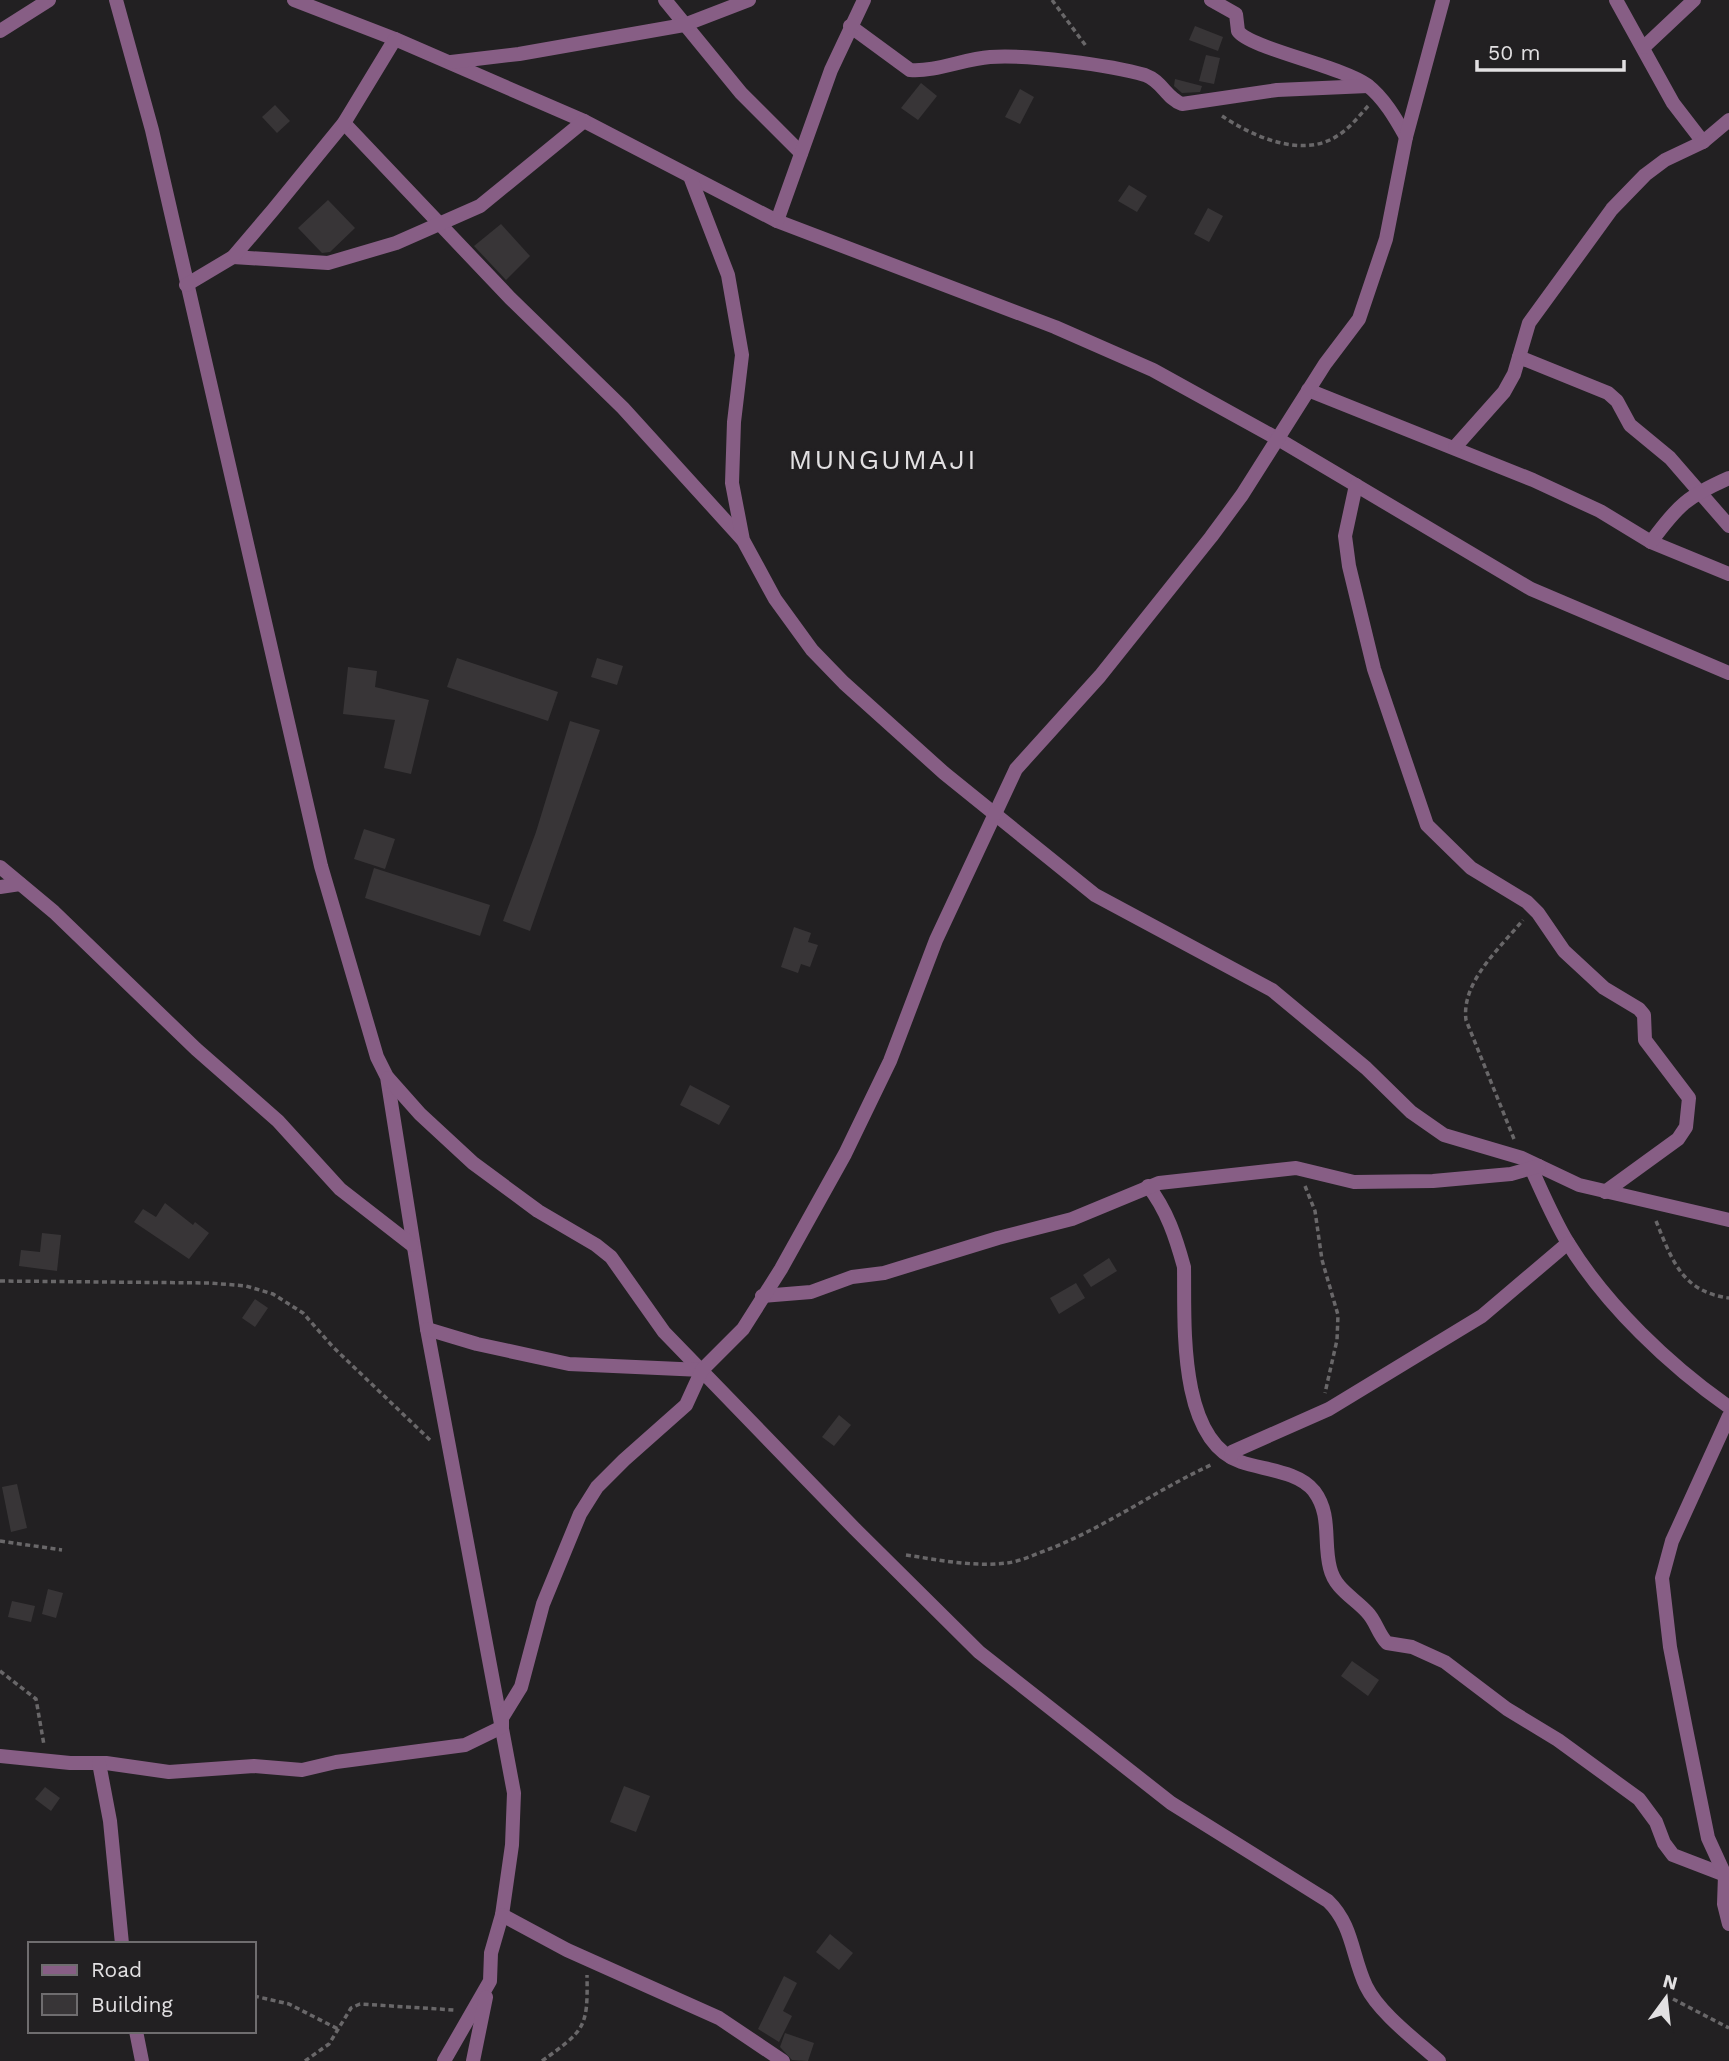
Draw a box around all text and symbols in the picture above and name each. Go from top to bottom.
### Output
scale bar [1477,28,1624,72]
text: 50 m [1488,40,1540,65]
district label: MUNGUMAJI [789,443,977,476]
legend [28,1942,256,2033]
text: Road [91,1957,142,1982]
north arrow [1631,1963,1701,2033]
text: N [1660,1969,1680,1995]
text: Building [91,1992,173,2017]

